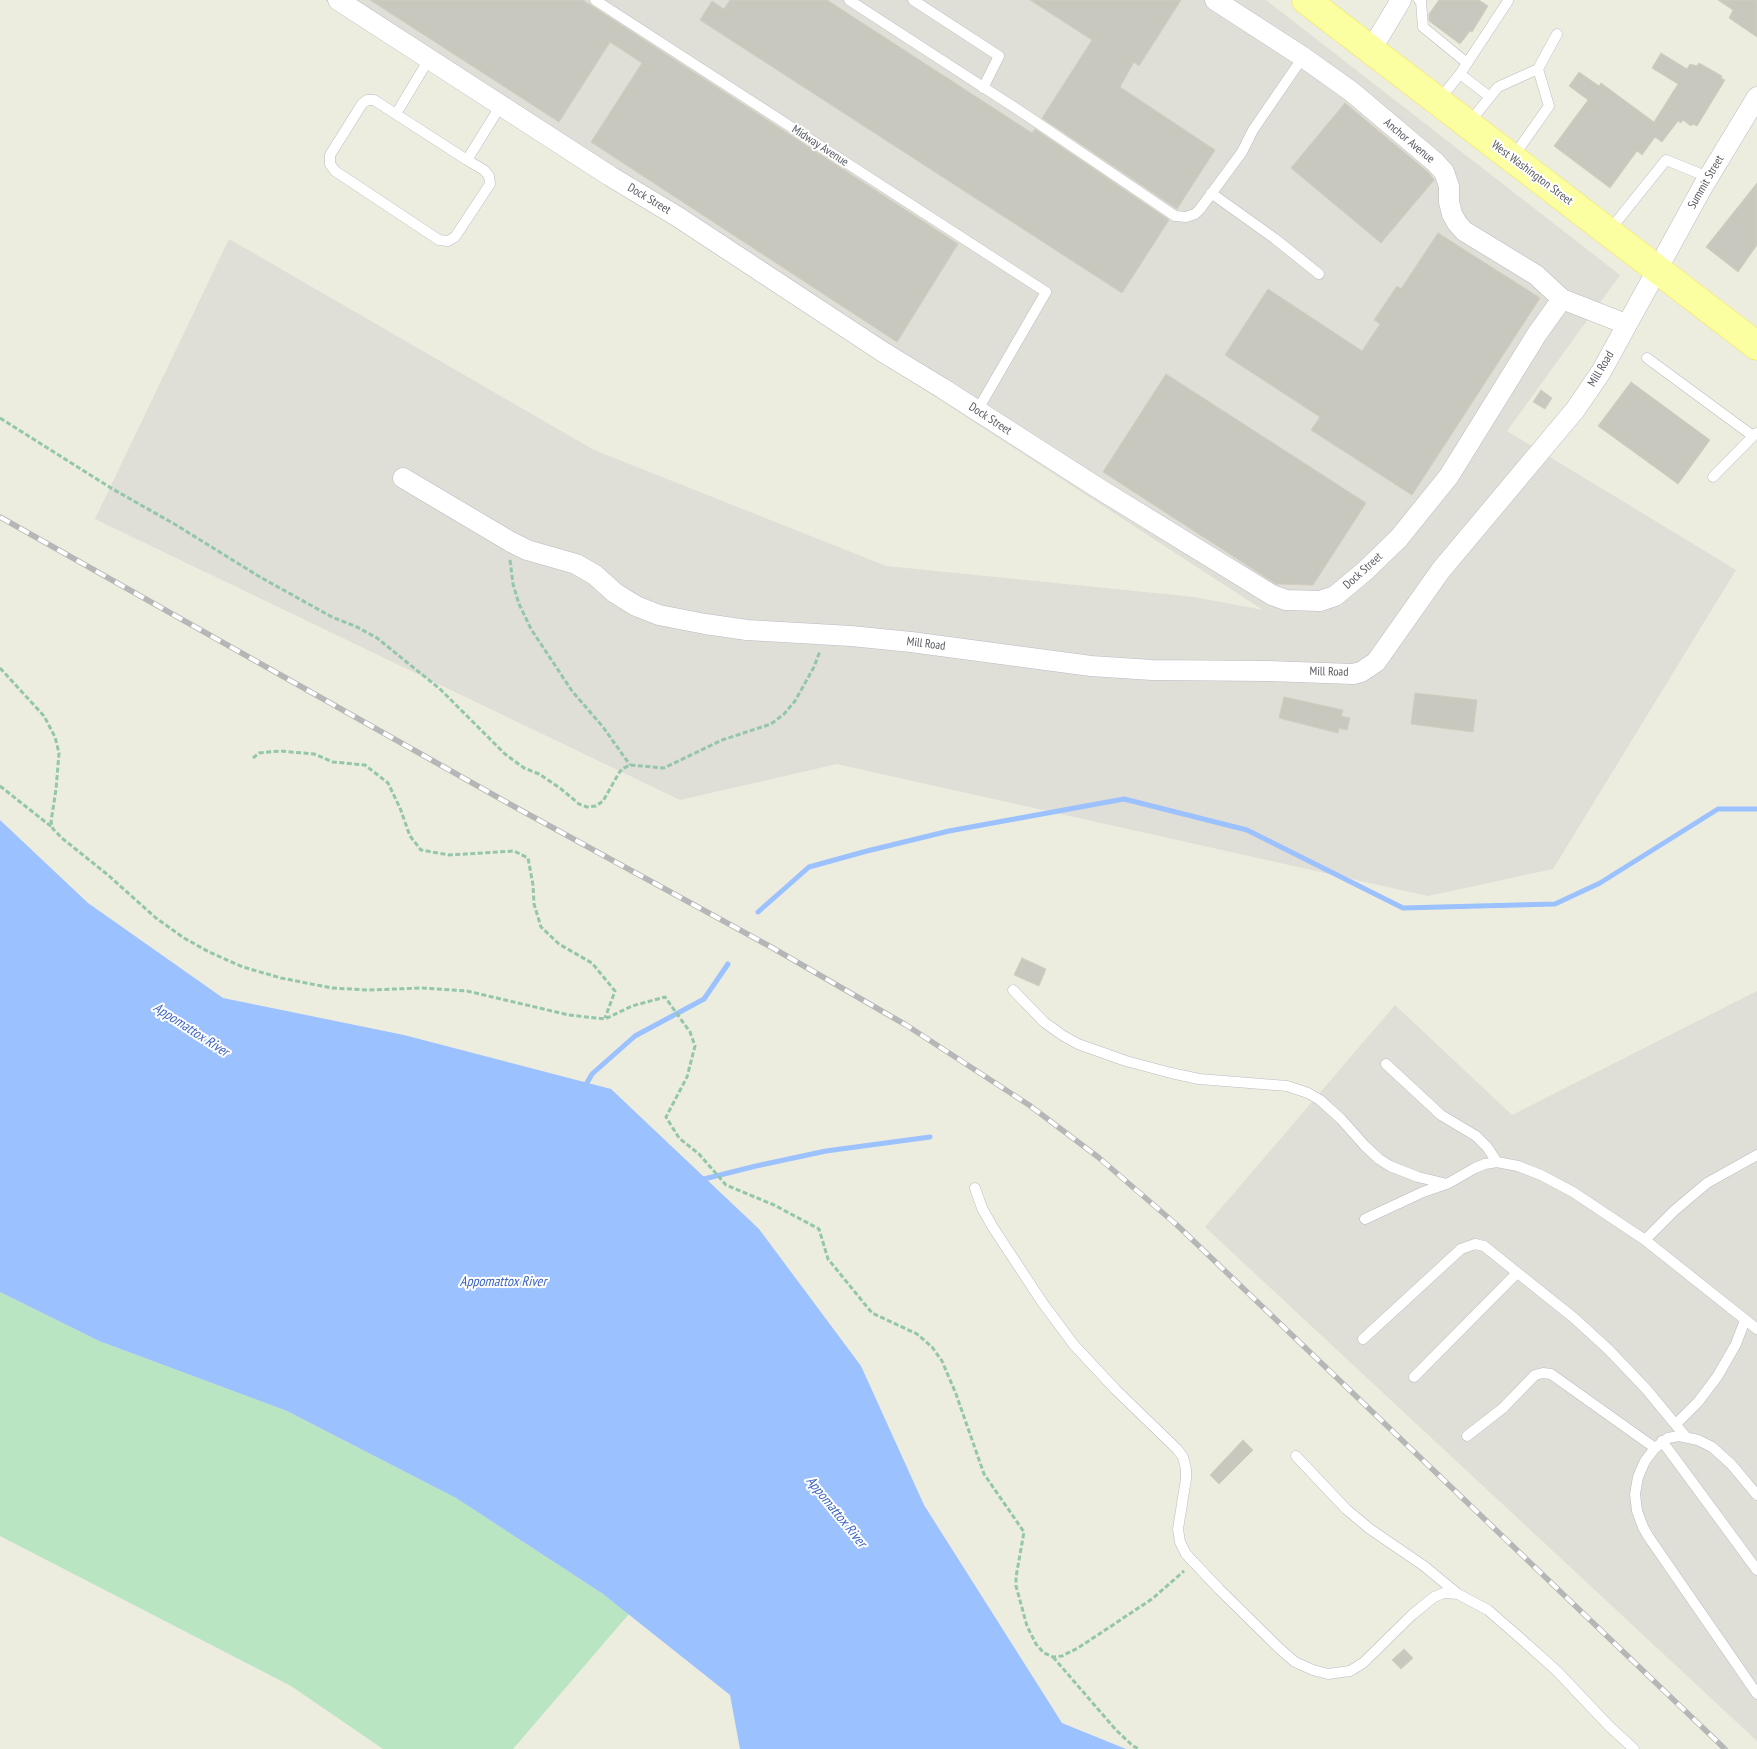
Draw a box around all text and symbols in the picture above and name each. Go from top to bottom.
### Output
street label: Anchor Avenue [1381,116,1437,166]
street label: Midway Avenue [789,122,851,170]
street label: West Washington Street [1488,138,1576,208]
street label: Summit Street [1685,153,1727,211]
street label: Dock Street [625,181,673,217]
street label: Mill Road [1585,349,1617,389]
street label: Dock Street [966,400,1014,438]
street label: Dock Street [1340,550,1386,592]
street label: Mill Road [906,634,946,654]
street label: Mill Road [1309,664,1349,680]
water label: Appomattox River [150,999,232,1061]
water label: Appomattox River [460,1274,546,1290]
water label: Appomattox River [802,1473,870,1551]

